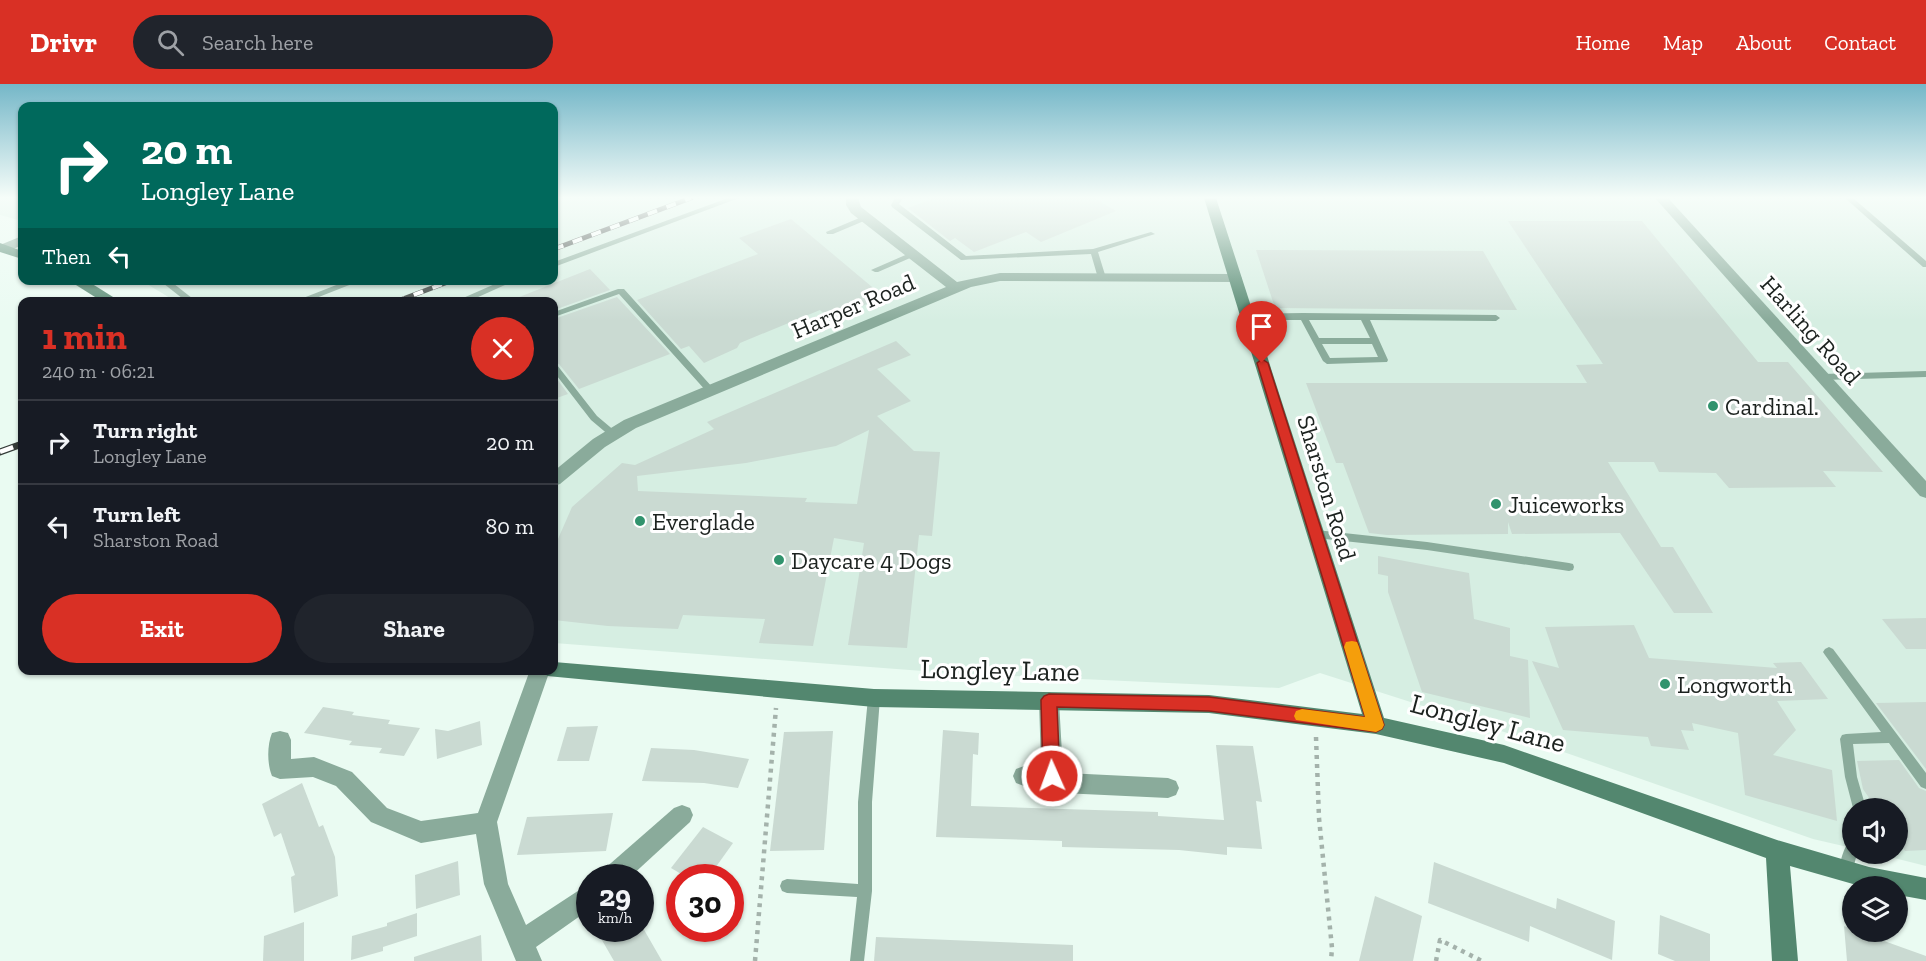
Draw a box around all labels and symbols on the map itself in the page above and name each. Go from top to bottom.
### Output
street label: Harper Road [787,267,919,345]
street label: Harling Road [1755,270,1867,390]
pin [1236,301,1287,363]
place label: Cardinal. [1725,392,1819,421]
marker: Cardinal. [1706,399,1720,413]
street label: Sharston Road [1291,412,1363,564]
place label: Juiceworks [1508,490,1624,519]
marker: Juiceworks [1489,497,1503,511]
place label: Everglade [652,507,755,536]
marker: Everglade [633,514,647,528]
place label: Daycare 4 Dogs [791,546,952,575]
marker: Daycare 4 Dogs [772,553,786,567]
street label: Longley Lane [920,652,1080,688]
place label: Longworth [1677,670,1793,699]
marker: Longworth [1658,677,1672,691]
street label: Longley Lane [1407,686,1569,760]
position arrow [1020,744,1084,808]
speed limit sign: 30 [666,864,744,942]

